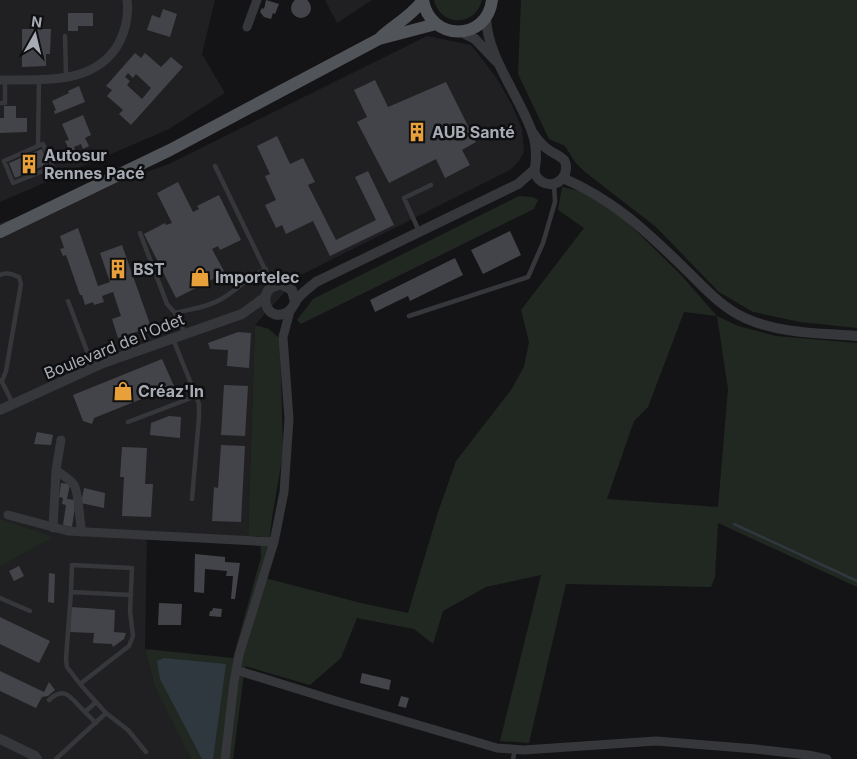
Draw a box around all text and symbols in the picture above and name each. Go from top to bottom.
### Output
north arrow [10,10,60,60]
text: N [30,12,43,31]
building icon: AUB Santé [406,121,428,143]
place label: AUB Santé [432,122,515,142]
place label: Autosur Rennes Pacé [44,145,144,183]
building icon: Autosur Rennes Pacé [18,153,40,175]
building icon: BST [107,258,129,280]
place label: BST [133,259,165,279]
shop icon: Importelec [189,266,211,288]
place label: Importelec [215,267,299,287]
street label: Boulevard de l'Odet [41,309,187,383]
shop icon: Créaz'In [112,380,134,402]
place label: Créaz'In [138,381,204,401]

